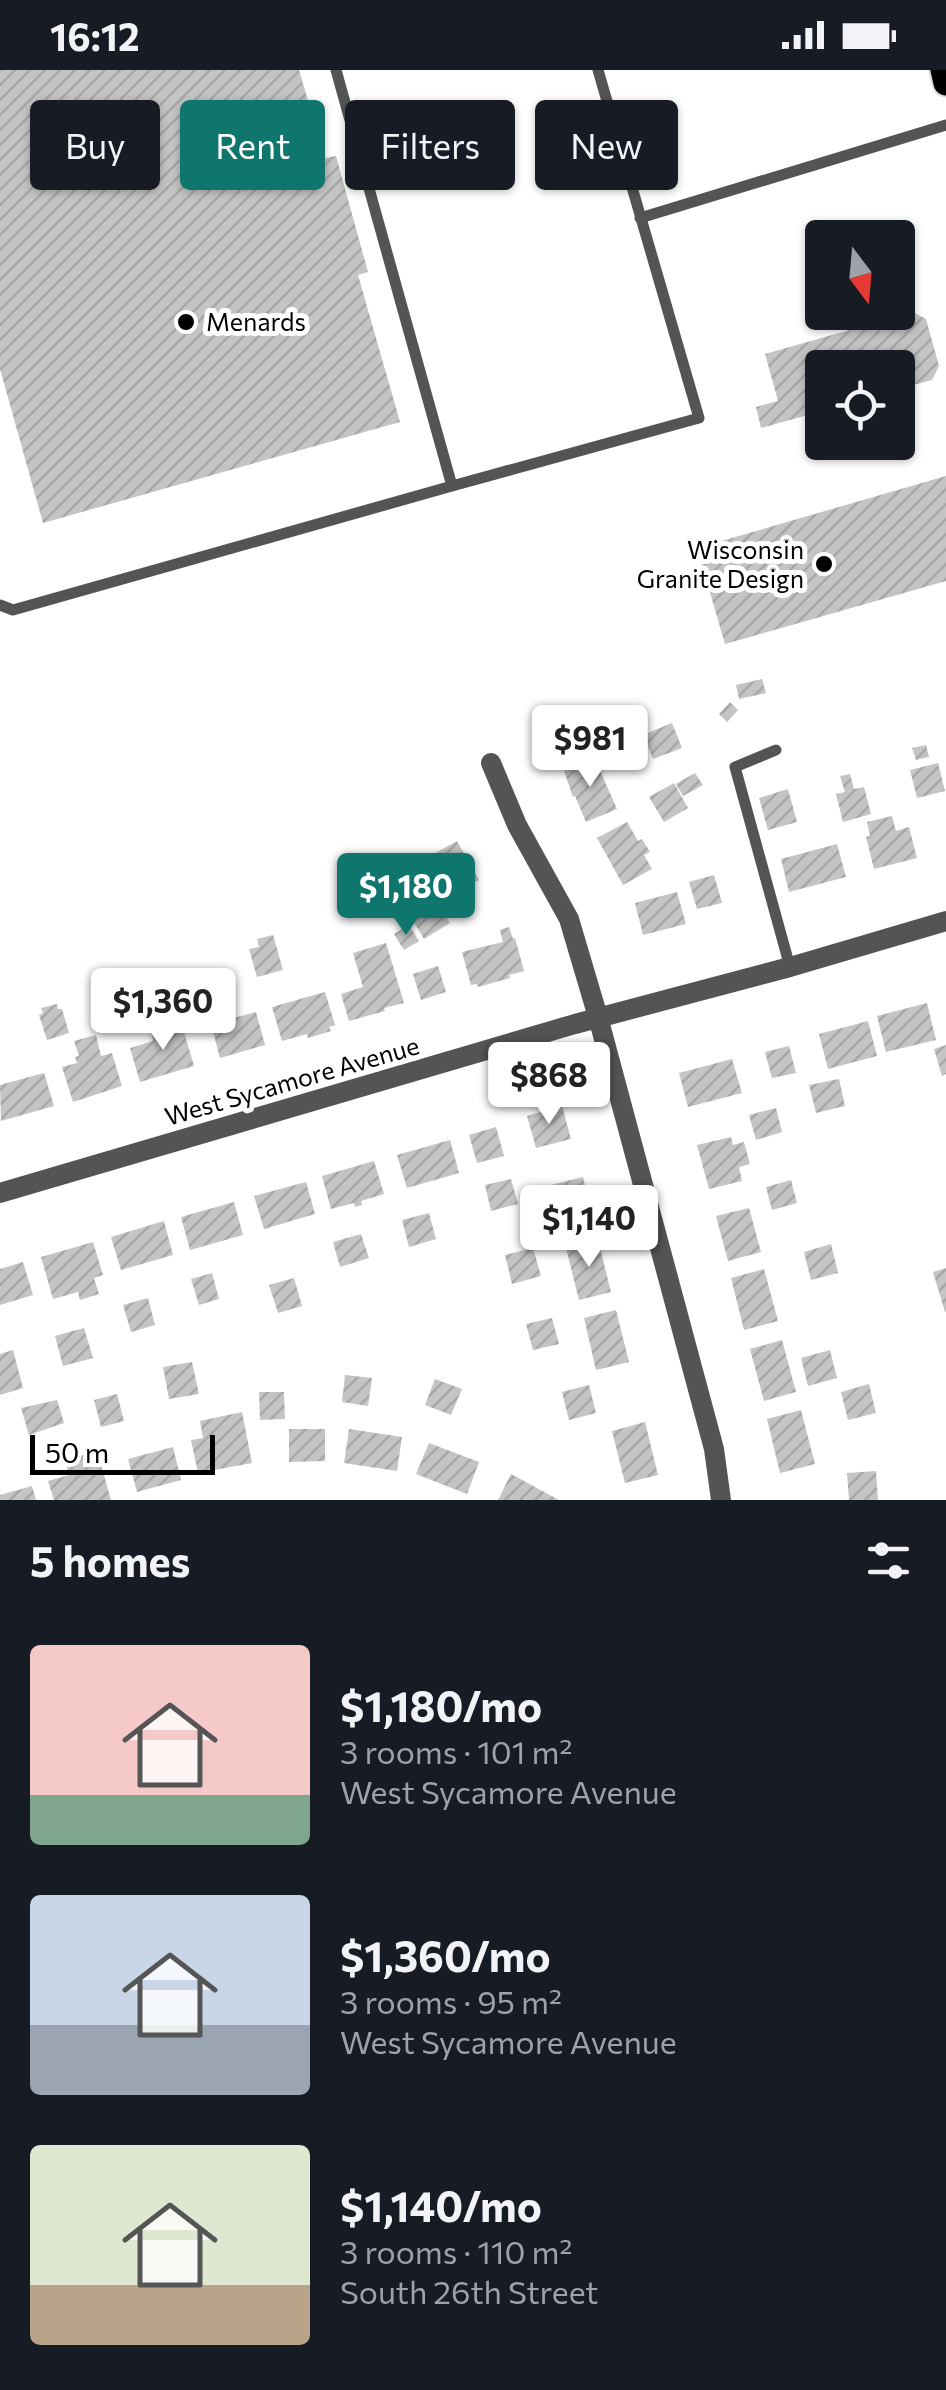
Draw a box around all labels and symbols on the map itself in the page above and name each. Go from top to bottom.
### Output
north arrow [805,220,915,330]
place label: Menards [206,306,306,336]
marker: Menards [175,311,197,333]
place label: Wisconsin Granite Design [637,534,804,593]
marker: Wisconsin Granite Design [813,553,835,575]
pin: $981 [531,705,649,790]
pin: $1,180 [325,853,487,938]
pin: $1,360 [82,968,244,1053]
street label: West Sycamore Avenue [161,1029,422,1131]
pin: $868 [490,1042,608,1127]
pin: $1,140 [508,1185,670,1270]
scale bar [30,1430,215,1474]

